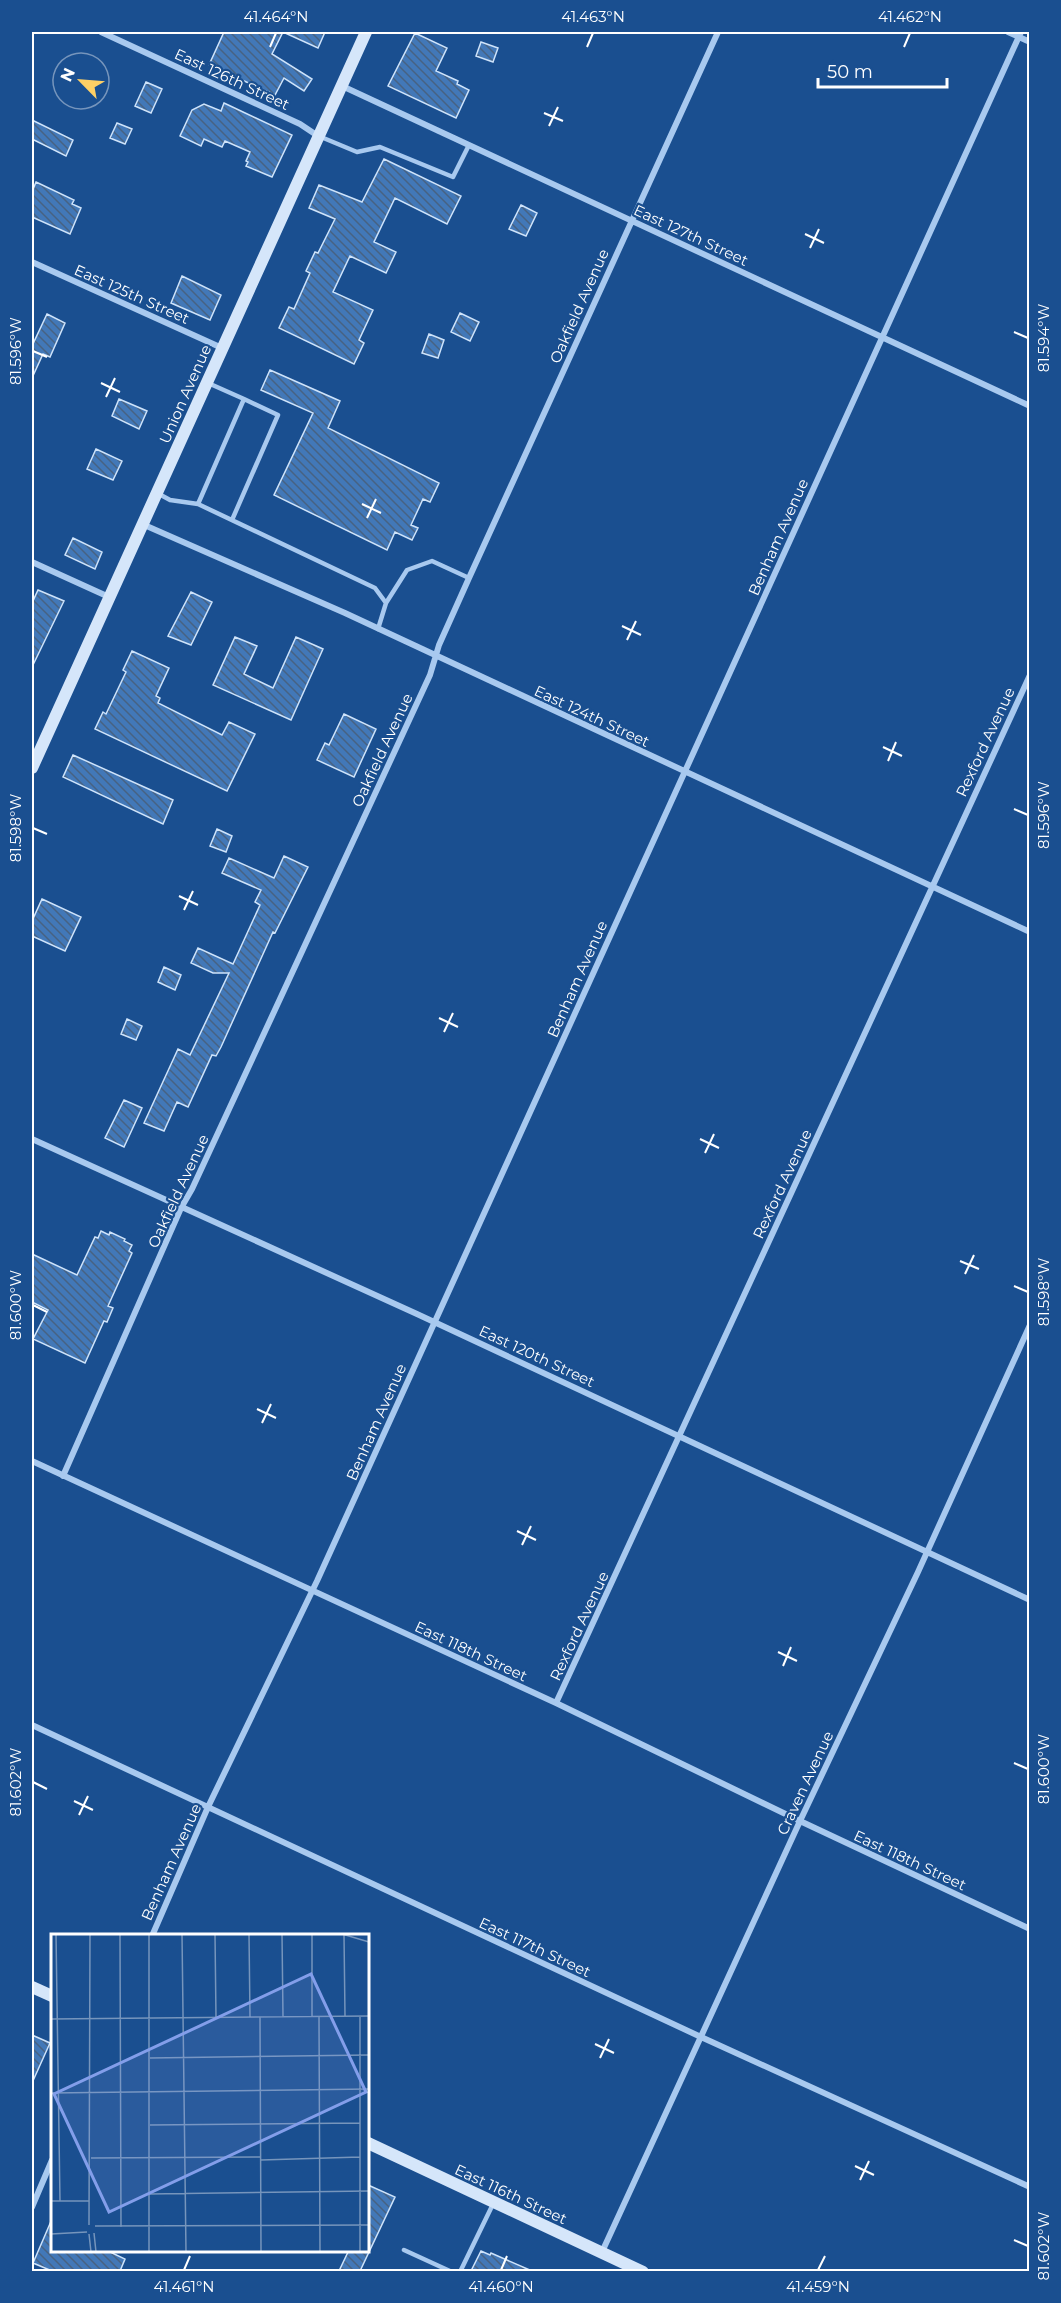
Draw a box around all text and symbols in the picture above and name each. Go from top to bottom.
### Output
text: 41.464°N [244,7,308,26]
text: 41.463°N [561,7,625,26]
text: 41.462°N [878,7,942,26]
street label: East 126th Street [171,44,293,114]
north arrow [51,51,111,111]
scale bar [818,51,947,89]
text: 50 m [827,61,873,83]
text: N [57,65,79,85]
street label: East 127th Street [631,200,751,270]
street label: Oakfield Avenue [545,246,613,366]
street label: East 125th Street [71,260,193,328]
text: 81.594°W [1034,303,1053,372]
text: 81.596°W [6,317,25,385]
street label: Union Avenue [155,342,215,446]
street label: Benham Avenue [744,476,812,598]
street label: East 124th Street [531,681,653,751]
street label: Rexford Avenue [951,684,1019,800]
street label: Oakfield Avenue [347,690,417,810]
text: 81.596°W [1034,781,1053,849]
text: 81.598°W [6,793,25,862]
street label: Benham Avenue [543,918,611,1040]
street label: Rexford Avenue [748,1126,816,1242]
street label: Oakfield Avenue [143,1131,213,1251]
text: 81.598°W [1034,1257,1053,1326]
text: 81.600°W [6,1269,25,1340]
street label: East 120th Street [476,1321,598,1391]
street label: Benham Avenue [342,1361,410,1483]
street label: Rexford Avenue [545,1568,613,1684]
street label: East 118th Street [412,1617,530,1685]
street label: Craven Avenue [773,1728,837,1838]
text: 81.600°W [1034,1733,1053,1804]
text: 81.602°W [6,1747,25,1816]
street label: Benham Avenue [137,1801,205,1923]
street label: East 118th Street [851,1826,969,1894]
street label: East 117th Street [476,1913,594,1981]
inset map [51,1934,369,2252]
street label: East 116th Street [452,2160,570,2228]
text: 81.602°W [1034,2211,1053,2280]
text: 41.461°N [154,2277,214,2296]
text: 41.460°N [468,2277,534,2296]
text: 41.459°N [786,2277,850,2296]

